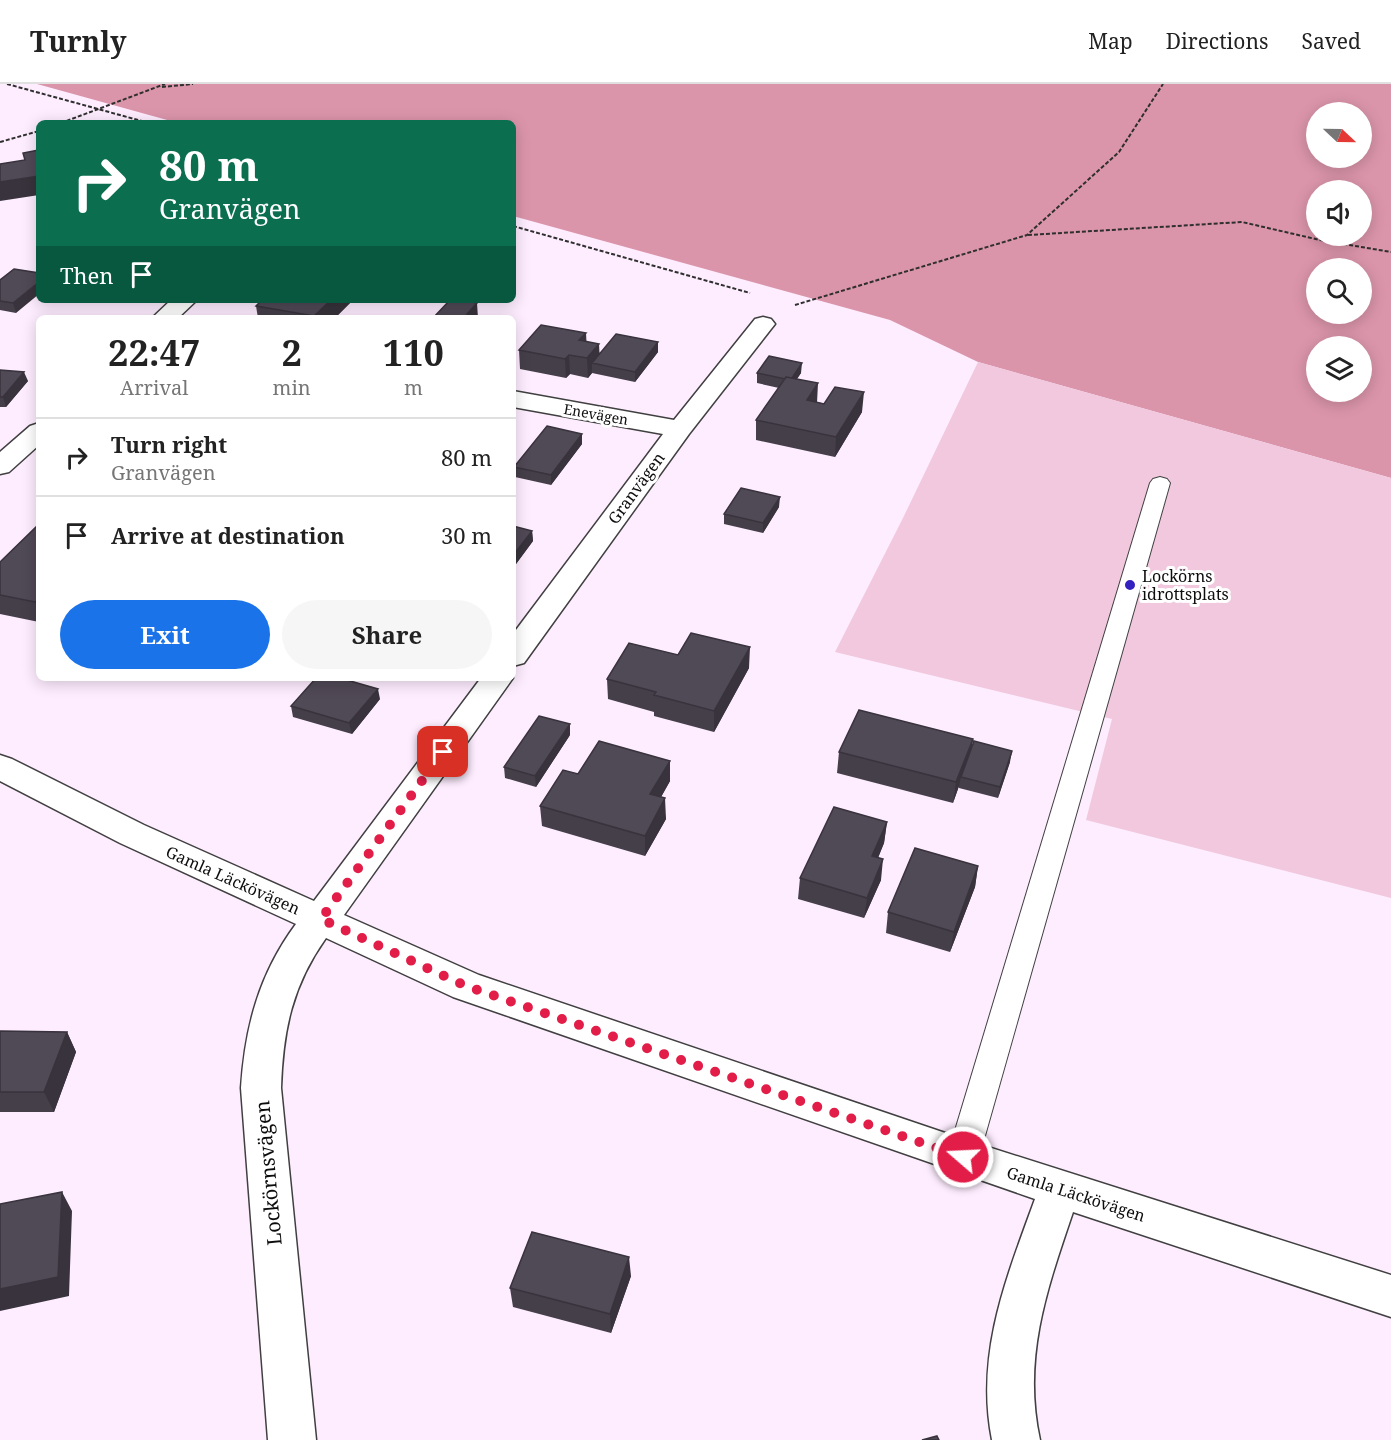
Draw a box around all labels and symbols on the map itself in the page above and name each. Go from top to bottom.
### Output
north arrow [1306,102,1372,168]
street label: Enevägen [562,399,630,429]
street label: Granvägen [602,448,670,528]
place label: Lockörns idrottsplats [1142,565,1229,605]
marker: Lockörns idrottsplats [1123,578,1137,592]
pin [417,726,468,777]
street label: Gamla Läckövägen [162,841,304,919]
street label: Lockörnsvägen [248,1099,288,1247]
position arrow [931,1125,995,1189]
street label: Gamla Läckövägen [1004,1161,1148,1227]

